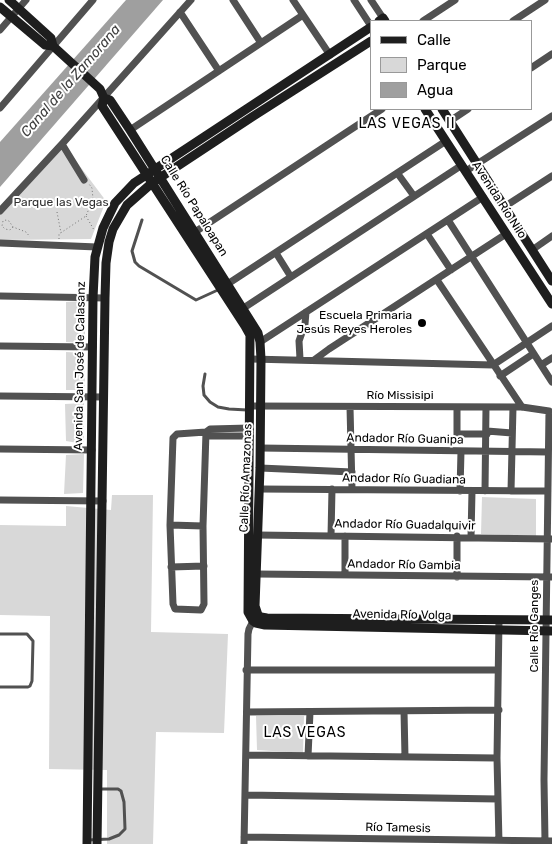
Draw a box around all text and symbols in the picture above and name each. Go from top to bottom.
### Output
legend [370,20,532,110]
water label: Canal de la Zamorana [18,21,124,141]
text: Calle [417,31,451,49]
text: Parque [417,56,467,74]
text: Agua [417,81,453,99]
district label: LAS VEGAS II [357,116,457,132]
street label: Calle Río Papaloapan [157,153,231,259]
street label: Avenida Río Nilo [469,159,529,241]
park label: Parque las Vegas [13,196,109,210]
street label: Avenida San José de Calasanz [71,281,89,451]
place label: Escuela Primaria Jesús Reyes Heroles [296,309,412,337]
marker: Escuela Primaria Jesús Reyes Heroles [416,317,428,329]
street label: Río Missisipi [366,389,434,403]
street label: Calle Río Amazonas [237,423,255,533]
street label: Andador Río Guanipa [346,431,464,447]
street label: Andador Río Guadiana [342,471,466,487]
street label: Andador Río Guadalquivir [334,517,476,533]
street label: Andador Río Gambia [347,557,461,573]
street label: Calle Río Ganges [528,580,542,672]
street label: Avenida Río Volga [352,607,452,623]
district label: LAS VEGAS [262,725,348,741]
street label: Río Tamesis [365,820,431,836]

